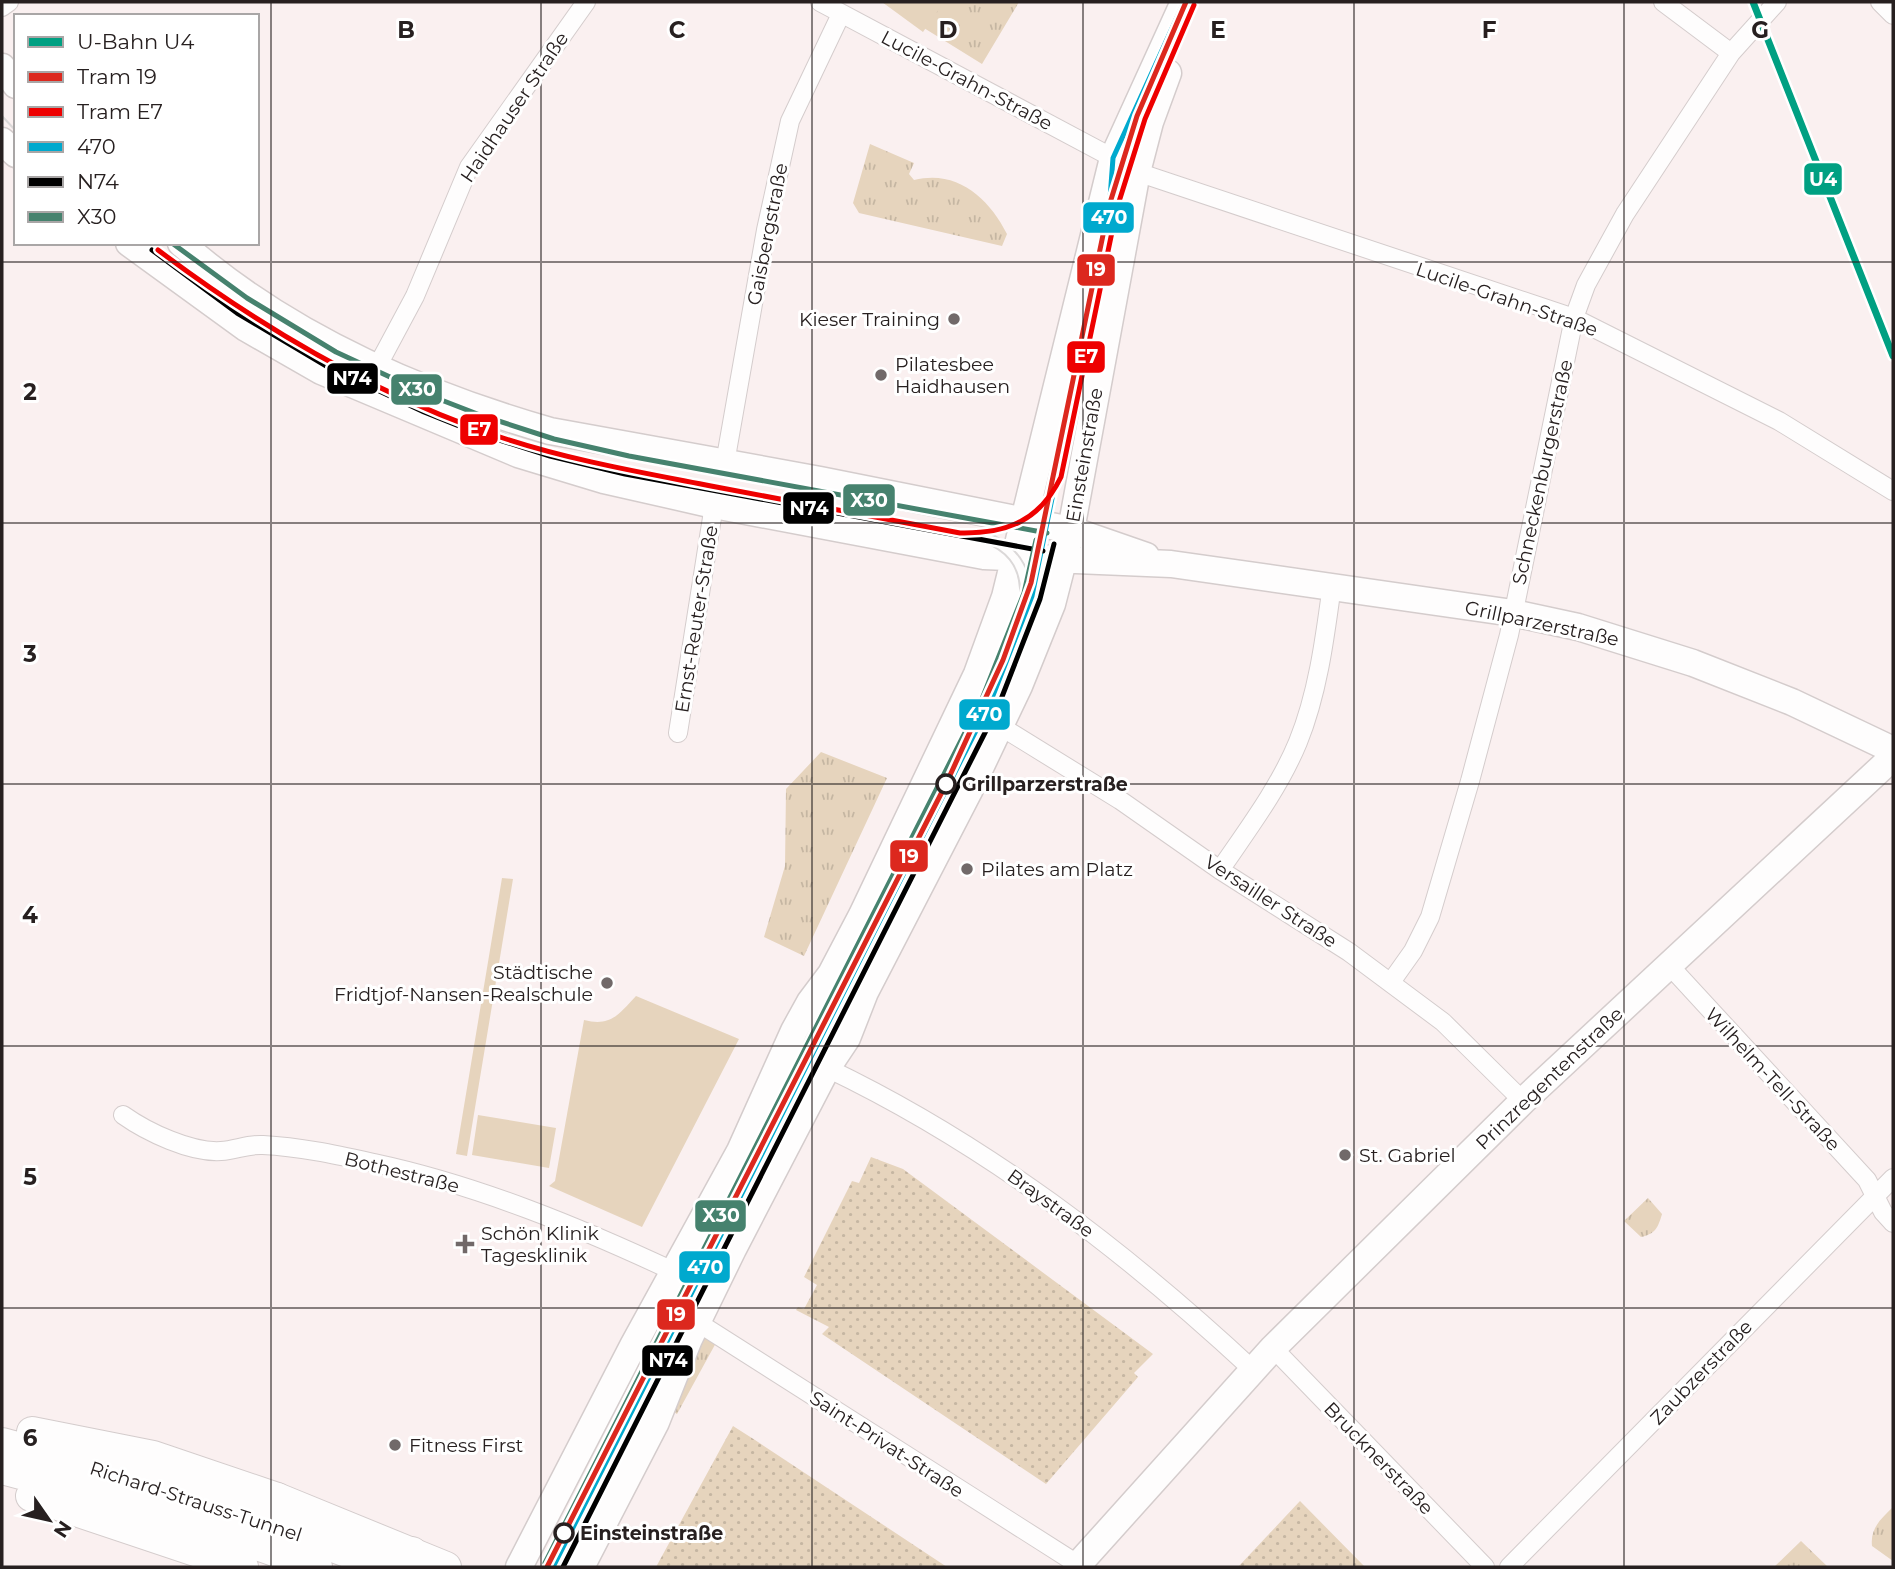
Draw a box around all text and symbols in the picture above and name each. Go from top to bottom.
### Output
legend [14,14,259,245]
text: B [397,16,415,44]
text: C [669,16,686,44]
text: D [939,16,958,44]
text: E [1210,16,1226,44]
text: F [1482,16,1497,44]
text: G [1751,16,1769,44]
street label: Lucile-Grahn-Straße [877,26,1056,135]
street label: Haidhauser Straße [456,28,573,187]
text: U-Bahn U4 [77,29,194,54]
text: Tram 19 [77,64,157,89]
text: Tram E7 [77,99,163,124]
text: 470 [77,134,116,159]
street label: Gaisbergstraße [742,161,793,307]
line badge: U4 [1803,162,1843,196]
text: U4 [1809,168,1837,191]
text: N74 [77,169,119,194]
line badge: 470 [1082,201,1135,234]
text: X30 [77,204,117,229]
text: 470 [1091,206,1127,229]
line badge: 19 [1076,253,1116,287]
text: 19 [1086,258,1106,281]
street label: Lucile-Grahn-Straße [1413,258,1601,341]
place label: Kieser Training [799,308,940,331]
marker: Kieser Training [946,311,962,327]
line badge: E7 [1066,340,1106,374]
text: E7 [1074,345,1098,368]
place label: Pilatesbee Haidhausen [895,353,1010,398]
street label: Schneckenburgerstraße [1507,357,1578,587]
line badge: N74 [326,362,379,395]
text: N74 [333,367,372,390]
marker: Pilatesbee Haidhausen [873,367,889,383]
line badge: X30 [390,373,443,406]
text: 2 [23,378,37,406]
text: X30 [398,378,436,401]
street label: Einsteinstraße [1061,386,1108,524]
line badge: E7 [459,413,499,446]
text: E7 [467,418,491,441]
line badge: X30 [842,483,896,517]
text: X30 [850,489,888,512]
line badge: N74 [782,491,835,525]
text: N74 [790,497,829,520]
street label: Ernst-Reuter-Straße [670,524,723,715]
street label: Grillparzerstraße [1463,596,1621,651]
text: 3 [22,640,37,668]
line badge: 470 [958,698,1011,731]
text: 470 [966,703,1002,726]
place label: Grillparzerstraße [962,773,1128,796]
marker: Grillparzerstraße [936,774,956,794]
line badge: 19 [889,839,929,873]
text: 19 [899,845,919,868]
street label: Versailler Straße [1200,850,1341,953]
place label: Pilates am Platz [981,858,1133,881]
marker: Pilates am Platz [959,861,975,877]
text: 4 [22,901,38,929]
place label: Städtische Fridtjof-Nansen-Realschule [334,961,593,1006]
marker: Städtische Fridtjof-Nansen-Realschule [599,975,615,991]
street label: Prinzregentenstraße [1471,1002,1628,1155]
street label: Wilhelm-Tell-Straße [1700,1003,1845,1156]
place label: St. Gabriel [1359,1144,1456,1167]
street label: Bothestraße [342,1147,462,1198]
marker: St. Gabriel [1337,1147,1353,1163]
text: 5 [23,1163,37,1191]
street label: Braystraße [1003,1164,1098,1243]
line badge: X30 [694,1199,747,1233]
text: X30 [702,1204,740,1227]
place label: Schön Klinik Tagesklinik [481,1222,600,1267]
marker: Schön Klinik Tagesklinik [455,1234,475,1254]
line badge: 470 [678,1250,731,1284]
text: 470 [687,1256,723,1279]
line badge: 19 [656,1298,696,1331]
text: 19 [666,1303,686,1326]
street label: Zaubzerstraße [1646,1315,1757,1430]
line badge: N74 [641,1344,694,1377]
text: N74 [649,1349,688,1372]
street label: Saint-Privat-Straße [806,1386,968,1503]
street label: Brucknerstraße [1319,1397,1438,1519]
text: 6 [23,1424,38,1452]
place label: Fitness First [409,1434,524,1457]
marker: Fitness First [387,1437,403,1453]
street label: Richard-Strauss-Tunnel [87,1456,305,1547]
north arrow [14,1485,84,1555]
text: N [49,1516,77,1542]
place label: Einsteinstraße [580,1522,723,1545]
marker: Einsteinstraße [554,1523,574,1543]

